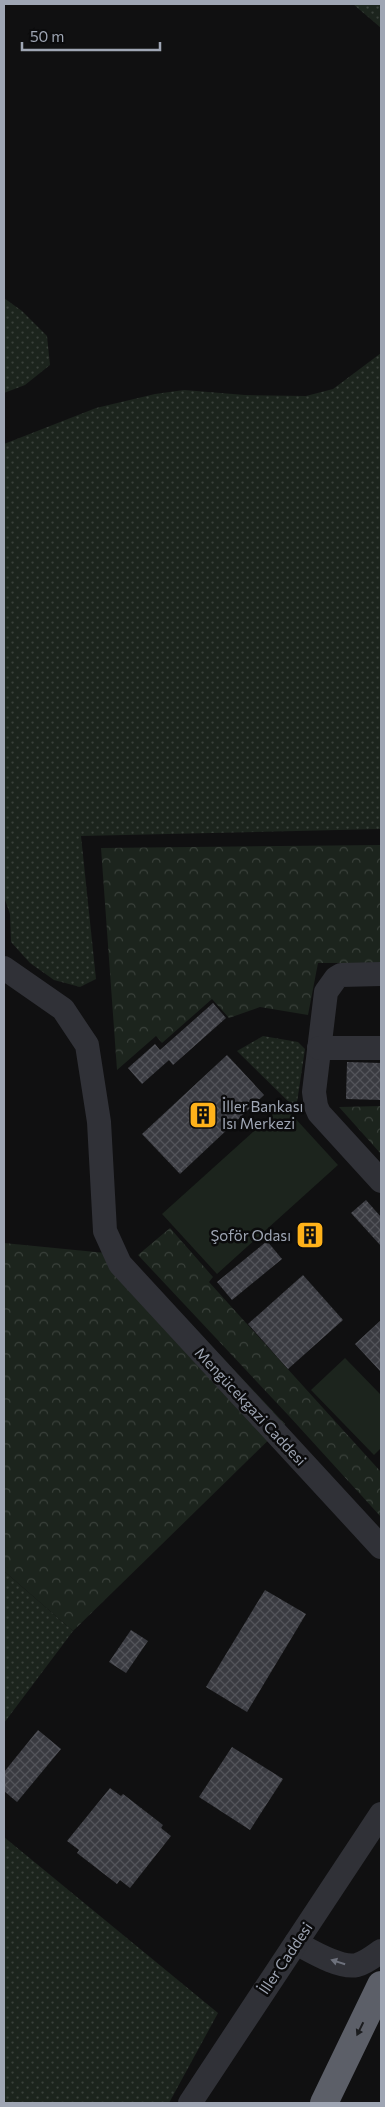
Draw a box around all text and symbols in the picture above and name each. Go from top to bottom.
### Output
scale bar [22,20,160,52]
text: 50 m [30,27,64,45]
place label: İller Bankası Isı Merkezi [222,1097,303,1132]
building icon: İller Bankası Isı Merkezi [188,1100,218,1130]
building icon: Şoför Odası [295,1220,325,1250]
place label: Şoför Odası [211,1226,291,1244]
street label: Mengücekgazi Caddesi [192,1343,310,1469]
street label: İller Caddesi [254,1919,316,1997]
one-way arrow [331,1958,346,1966]
one-way arrow [356,2022,364,2037]

